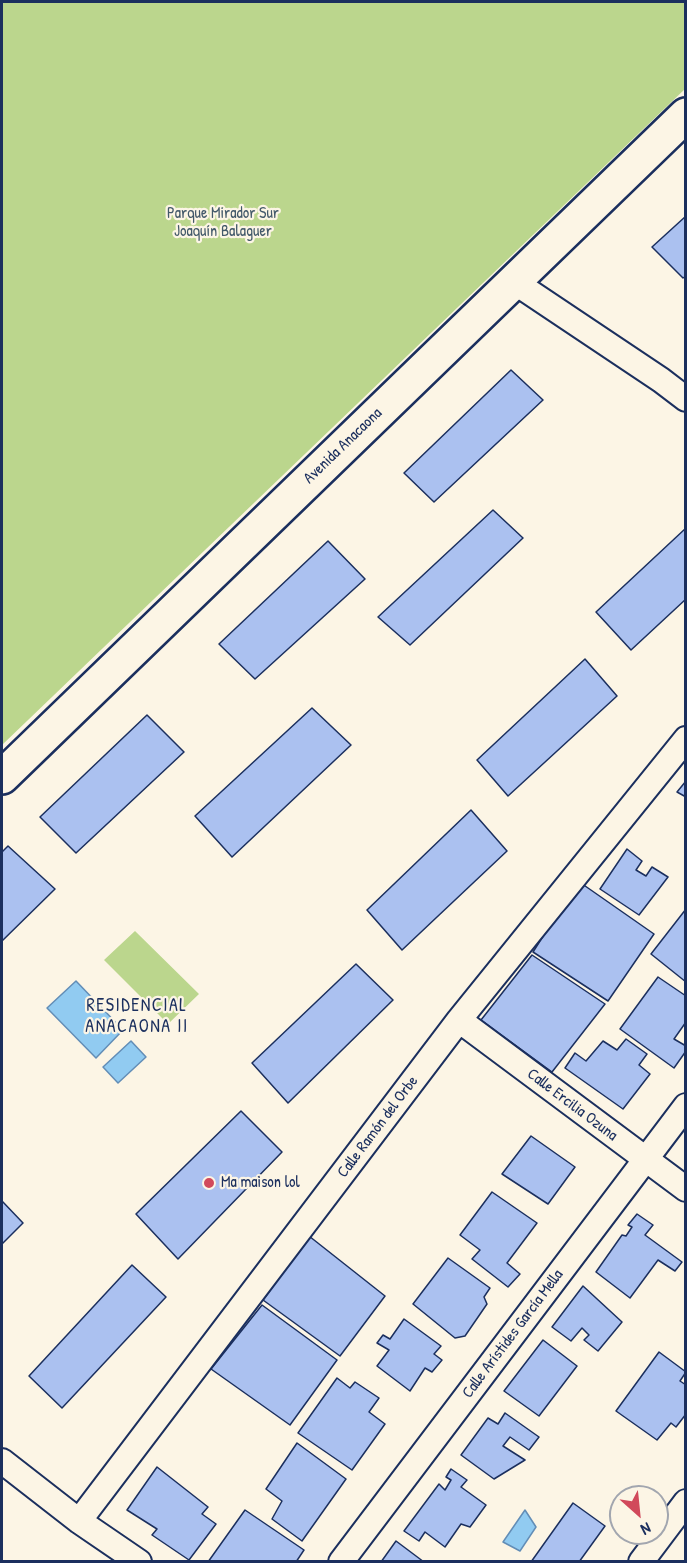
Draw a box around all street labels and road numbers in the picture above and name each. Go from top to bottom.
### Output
street label: Avenida Anacaona [300,404,386,488]
street label: Calle Ercilia Ozuna [523,1065,621,1145]
street label: Calle Ramón del Orbe [334,1072,422,1182]
street label: Calle Arístides García Mella [458,1266,568,1402]

